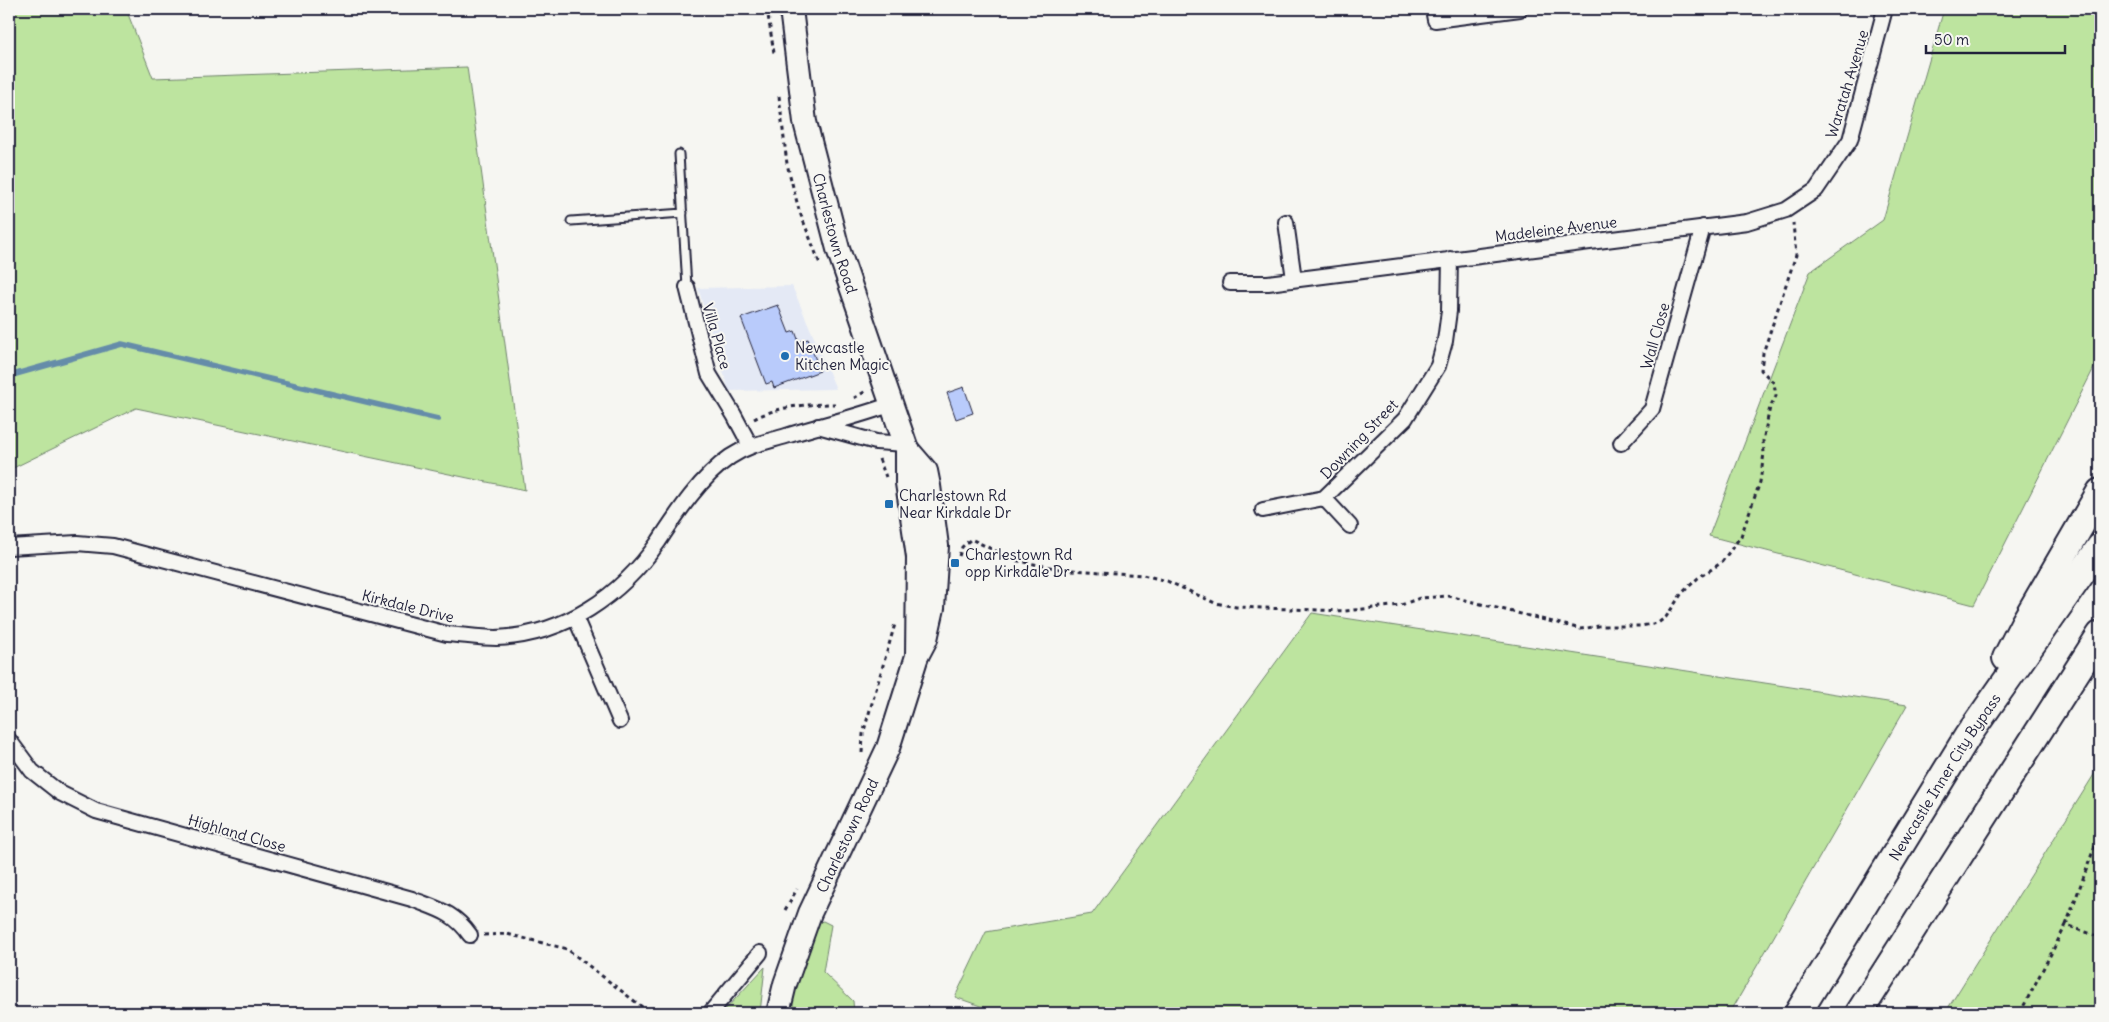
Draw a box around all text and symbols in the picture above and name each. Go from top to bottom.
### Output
scale bar [1926,22,2065,54]
street label: Waratah Avenue [1821,27,1873,141]
text: 50 m [1934,30,1969,49]
street label: Charlestown Road [809,171,862,296]
street label: Madeleine Avenue [1494,212,1618,246]
street label: Wall Close [1636,300,1674,372]
street label: Villa Place [699,301,735,371]
place label: Newcastle Kitchen Magic [795,338,890,374]
marker: Newcastle Kitchen Magic [779,350,791,362]
street label: Downing Street [1316,395,1402,483]
place label: Charlestown Rd Near Kirkdale Dr [899,486,1011,522]
marker: Charlestown Rd Near Kirkdale Dr [883,498,895,510]
place label: Charlestown Rd opp Kirkdale Dr [965,545,1072,581]
marker: Charlestown Rd opp Kirkdale Dr [949,557,961,569]
street label: Kirkdale Drive [360,585,456,627]
street label: Newcastle Inner City Bypass [1884,689,2004,864]
street label: Charlestown Road [812,775,882,896]
street label: Highland Close [186,810,288,856]

